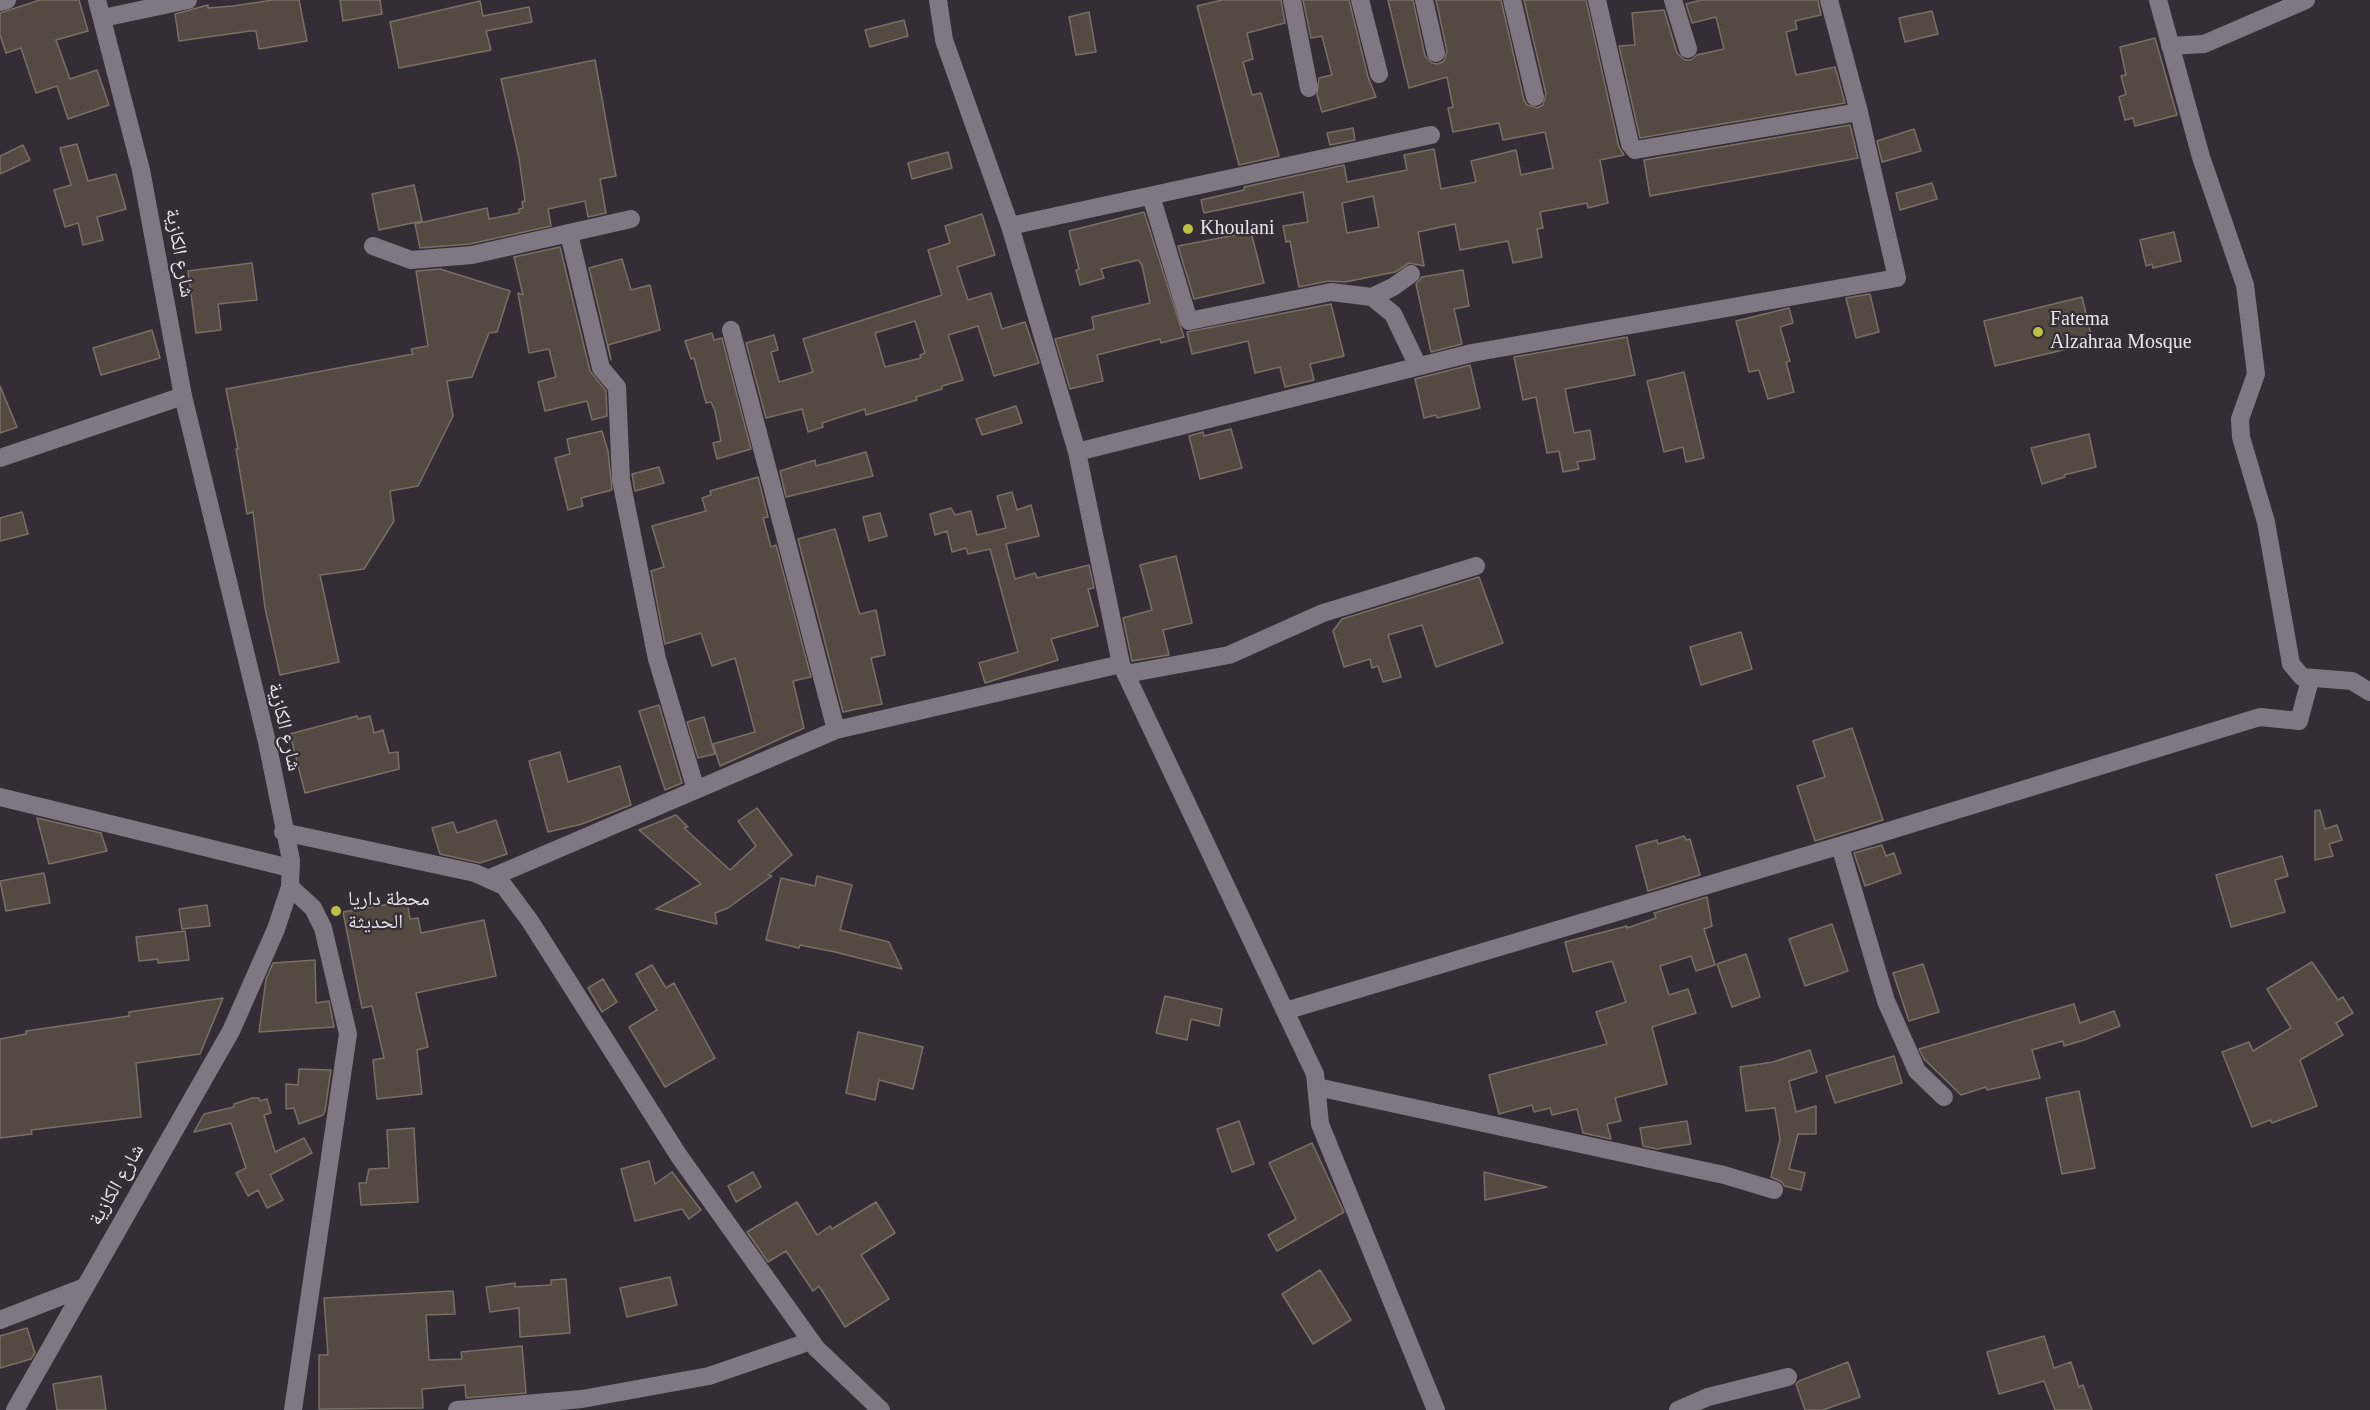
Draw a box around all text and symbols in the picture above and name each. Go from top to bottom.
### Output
street label: شارع الكازية [159,207,199,299]
place label: Khoulani [1200,217,1274,241]
marker: Khoulani [1181,222,1195,236]
place label: Fatema Alzahraa Mosque [2050,308,2192,355]
marker: Fatema Alzahraa Mosque [2031,325,2045,339]
street label: شارع الكازية [262,681,306,773]
place label: محطة داريا الحديثة [348,888,430,935]
marker: محطة داريا الحديثة [329,904,343,918]
street label: شارع الكازية [84,1140,150,1230]

